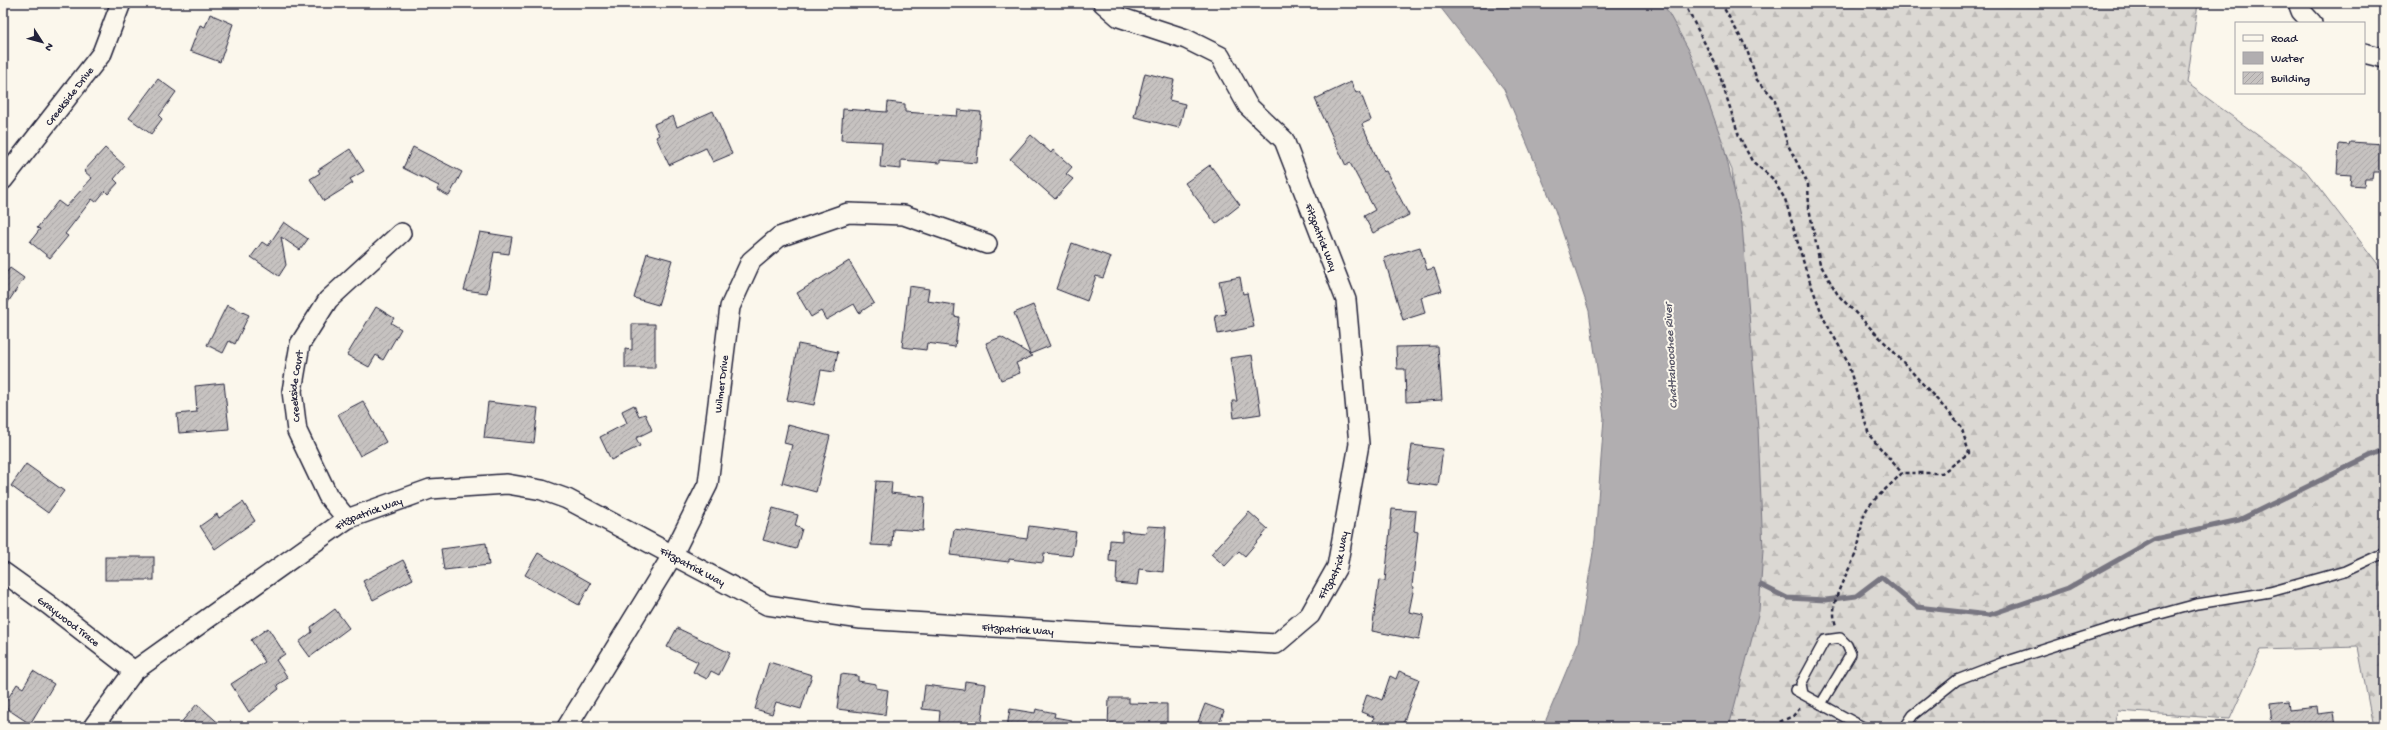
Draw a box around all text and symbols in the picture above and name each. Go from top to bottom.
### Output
north arrow [22,22,62,62]
legend [2235,22,2365,94]
text: Road [2271,33,2298,47]
text: N [42,40,55,53]
text: Water [2271,53,2305,67]
street label: Creekside Drive [44,65,97,129]
text: Building [2270,73,2310,87]
street label: Fitzpatrick Way [1301,201,1339,274]
water label: Chattahoochee River [1662,300,1682,409]
street label: Creekside Court [288,348,307,423]
street label: Wilmer Drive [713,354,732,414]
street label: Fitzpatrick Way [332,495,405,534]
street label: Fitzpatrick Way [1316,530,1351,603]
street label: Fitzpatrick Way [656,545,727,590]
street label: Graywood Trace [34,595,101,650]
street label: Fitzpatrick Way [980,622,1054,639]

